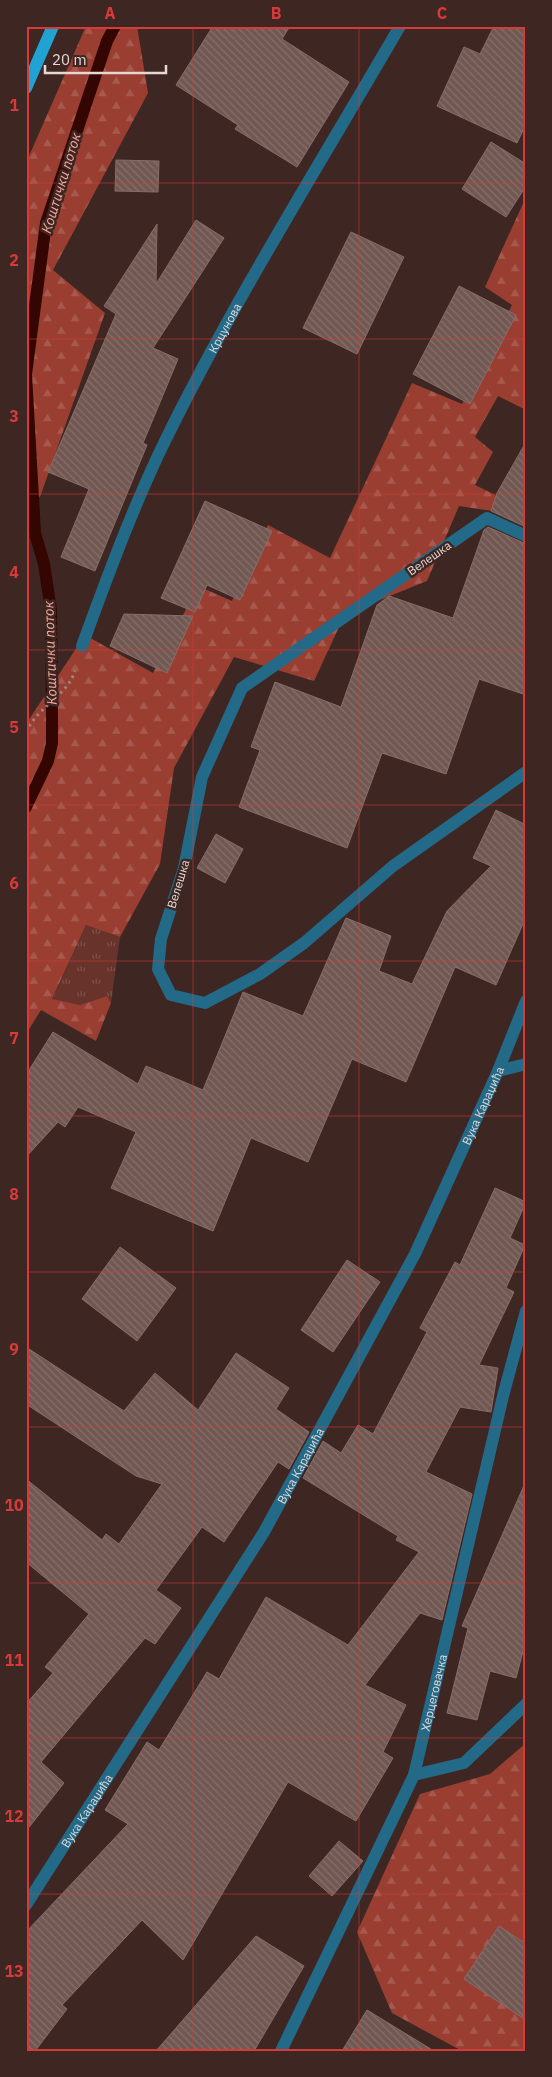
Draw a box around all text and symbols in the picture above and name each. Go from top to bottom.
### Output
text: A [105,3,116,23]
text: B [271,3,282,23]
text: C [437,3,447,23]
scale bar [45,42,166,74]
text: 20 m [52,50,87,69]
text: 1 [9,95,19,115]
water label: Коштички поток [37,130,85,235]
text: 2 [9,250,19,270]
street label: Крцунова [204,300,244,355]
text: 3 [9,406,19,426]
street label: Велешка [404,537,454,579]
text: 4 [9,562,19,582]
water label: Коштички поток [39,600,61,705]
text: 5 [9,717,19,737]
street label: Велешка [163,857,193,910]
text: 6 [9,873,19,893]
text: 7 [9,1028,19,1048]
street label: Вука Караџића [458,1064,507,1147]
text: 8 [9,1184,19,1204]
text: 9 [9,1339,19,1359]
street label: Вука Караџића [273,1424,327,1506]
text: 10 [4,1495,24,1515]
text: 11 [4,1650,24,1670]
street label: Херцеговачка [417,1652,450,1733]
street label: Вука Караџића [57,1770,116,1850]
text: 12 [4,1806,24,1826]
text: 13 [4,1961,24,1981]

